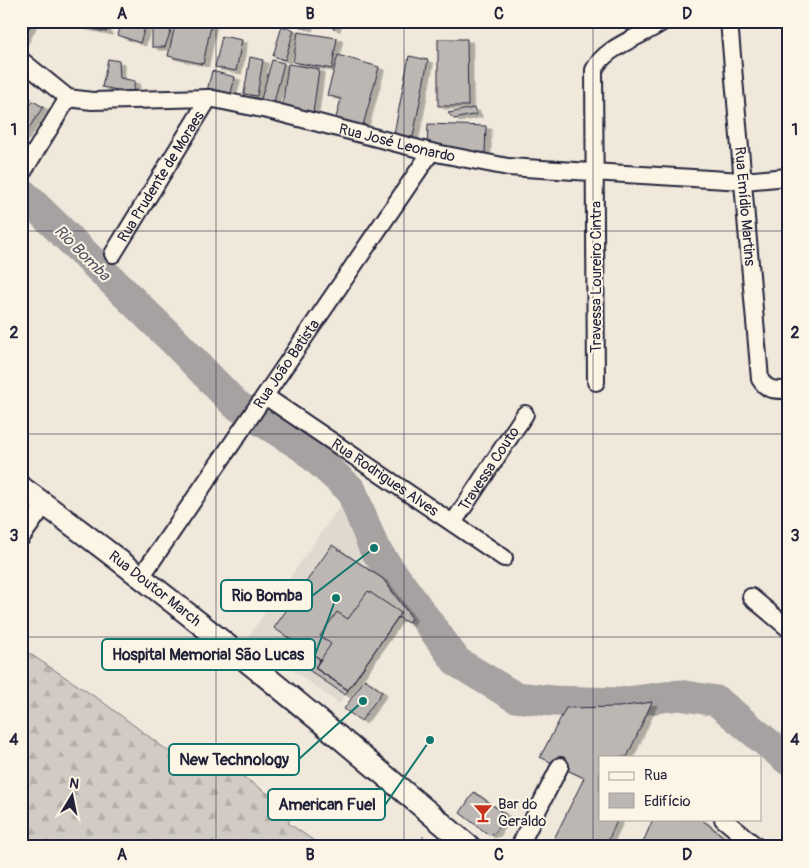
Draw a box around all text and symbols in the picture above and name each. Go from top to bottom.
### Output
text: A [117,4,128,24]
text: B [305,4,315,24]
text: C [494,4,504,24]
text: D [682,4,692,24]
street label: Rua Prudente de Moraes [113,107,208,246]
street label: Rua José Leonardo [337,119,457,166]
text: 1 [11,120,17,140]
text: 1 [792,120,798,140]
street label: Rua Emídio Martins [730,146,760,267]
street label: Travessa Loureiro Cintra [587,201,606,353]
water label: Rio Bomba [50,221,115,286]
street label: Rua João Batista [249,315,324,412]
text: 2 [10,323,19,343]
text: 2 [791,323,800,343]
street label: Travessa Couto [454,423,524,515]
street label: Rua Rodrigues Alves [328,434,442,521]
text: 3 [10,526,19,546]
text: 3 [791,526,800,546]
street label: Rua Doutor March [105,546,205,630]
callout: Rio Bomba [221,580,312,611]
text: Rio Bomba [232,586,303,606]
callout: Hospital Memorial São Lucas [102,639,315,670]
text: Hospital Memorial São Lucas [112,645,305,665]
text: 4 [9,730,19,750]
text: 4 [790,730,800,750]
callout: New Technology [169,744,299,775]
text: New Technology [179,750,289,770]
legend [599,756,762,820]
text: Rua [644,766,667,785]
north arrow [48,770,98,820]
text: N [68,774,80,793]
callout: American Fuel [268,789,385,820]
text: Edifício [644,792,690,811]
text: American Fuel [278,795,376,815]
place label: Bar do Geraldo [498,795,546,831]
bar icon: Bar do Geraldo [472,802,494,824]
text: A [117,845,128,865]
text: B [305,845,315,865]
text: C [494,845,504,865]
text: D [682,845,692,865]

